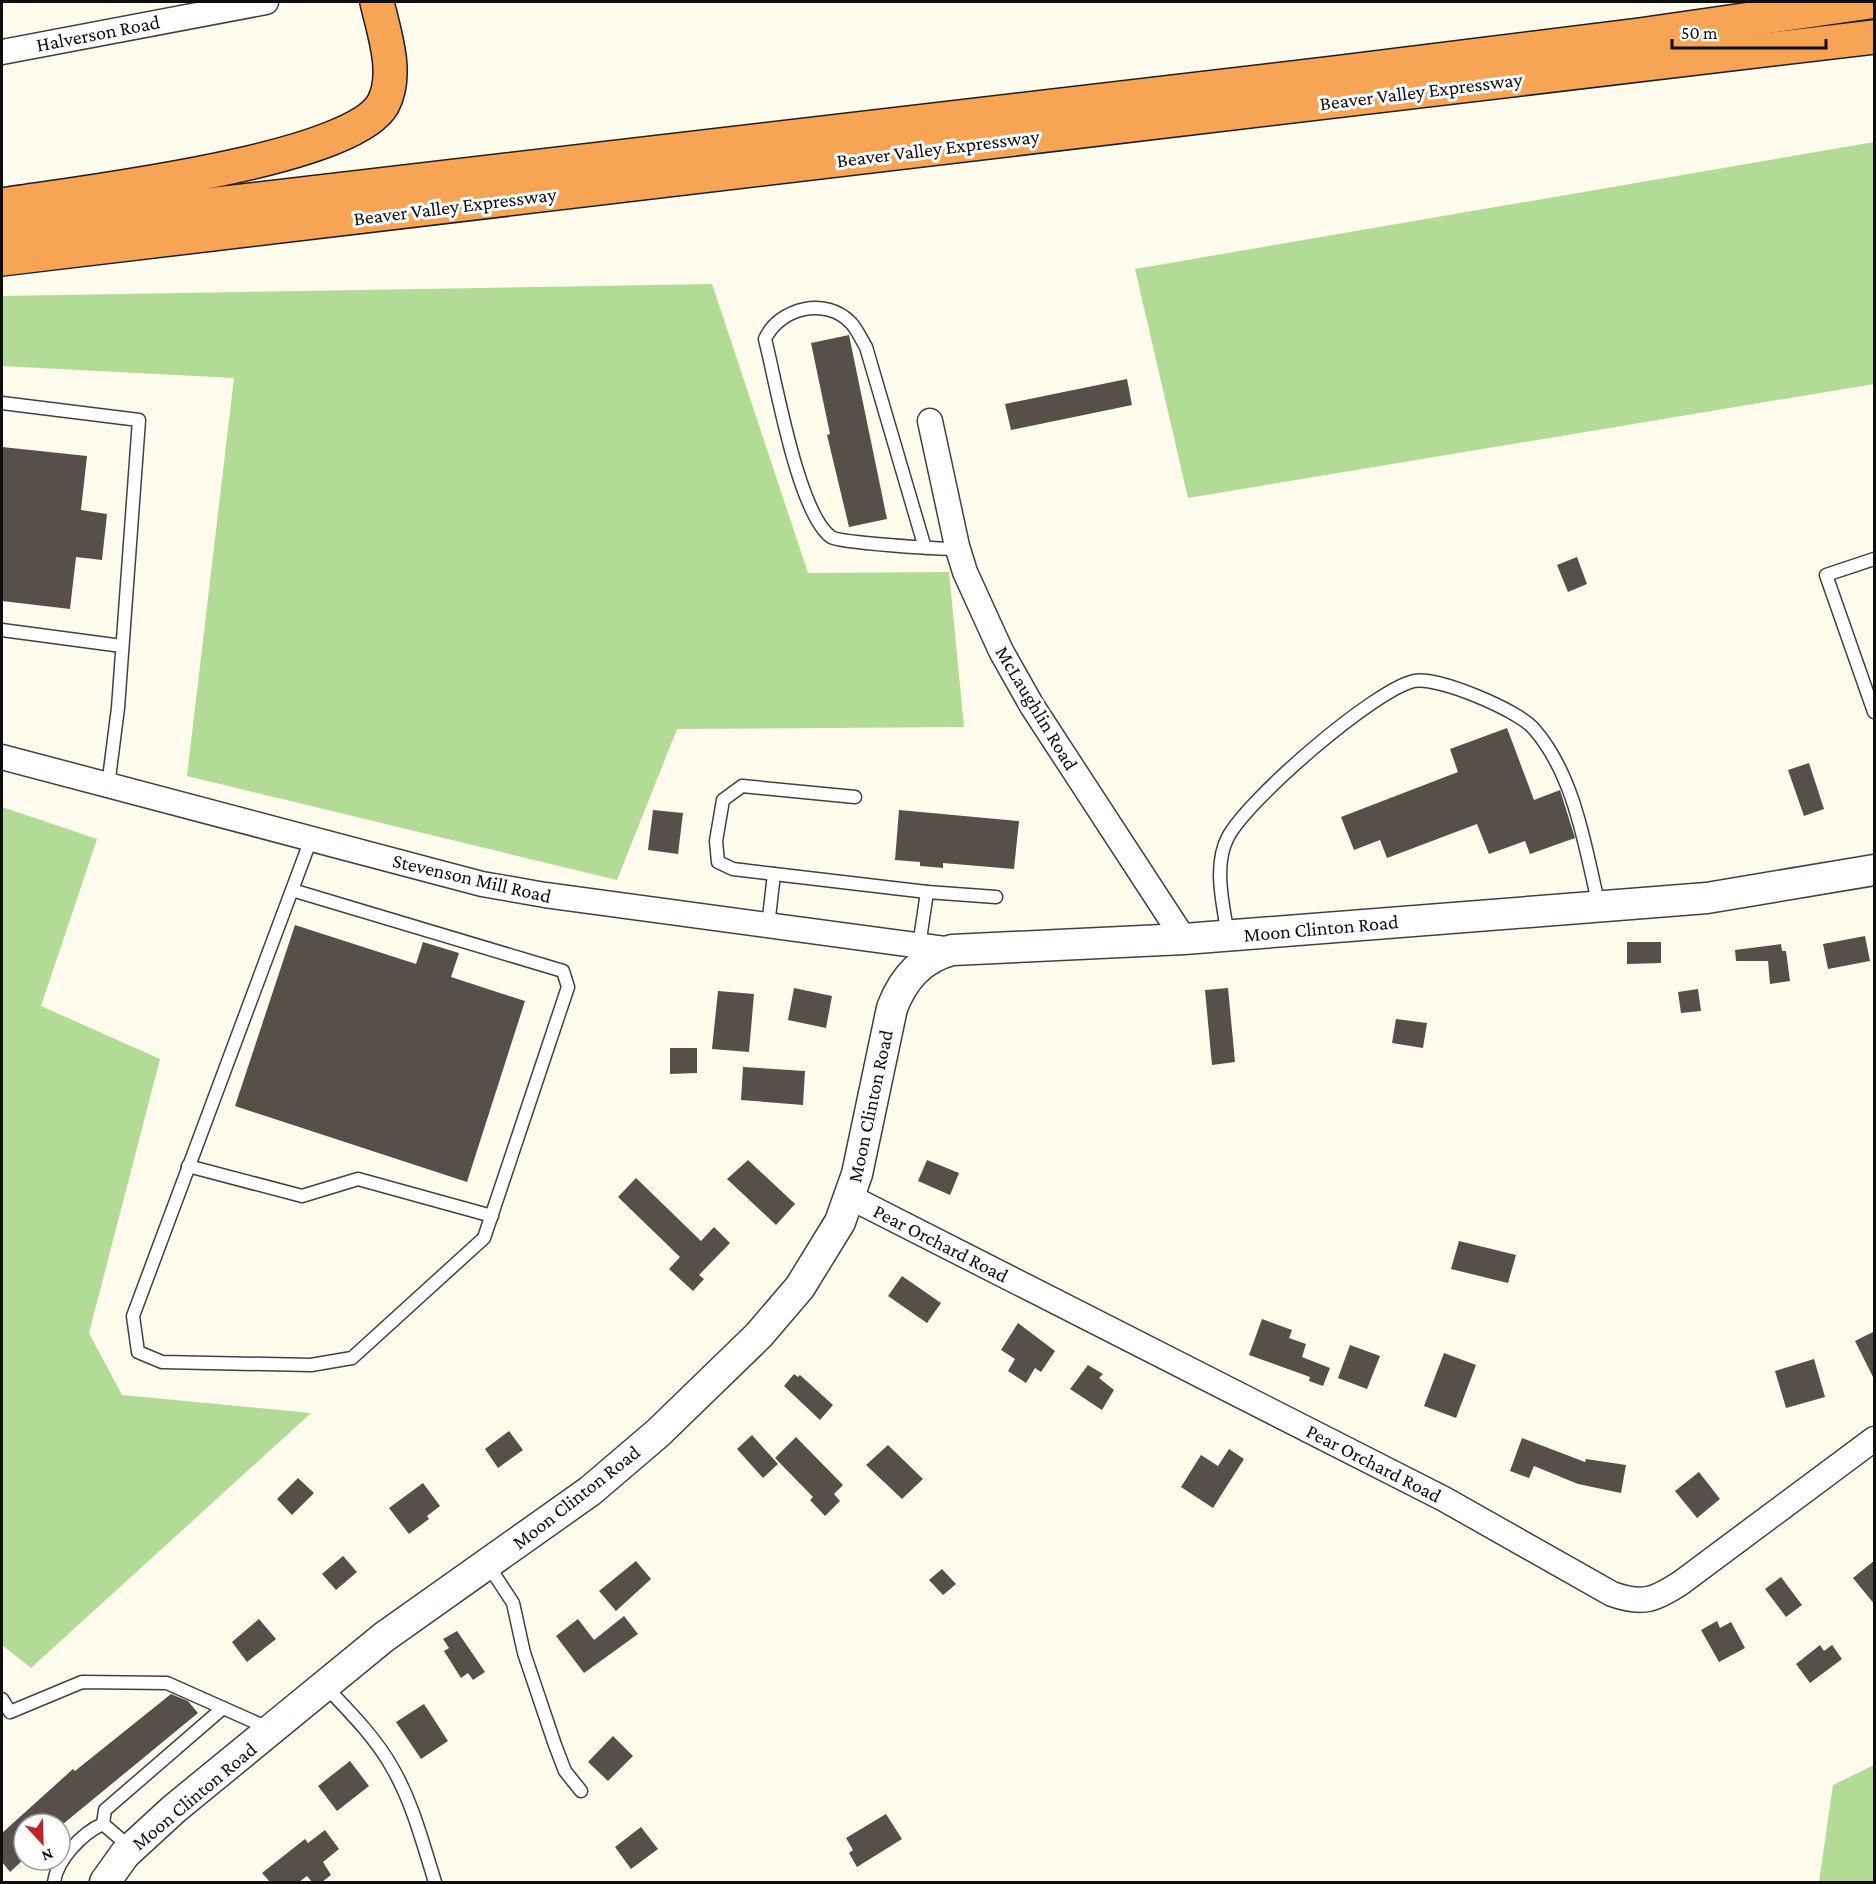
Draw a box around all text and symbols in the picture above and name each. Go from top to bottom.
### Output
street label: Halverson Road [34,10,162,56]
scale bar [1672,12,1826,50]
text: 50 m [1681,23,1718,43]
street label: Beaver Valley Expressway [1318,68,1524,115]
street label: Beaver Valley Expressway [835,125,1041,172]
street label: Beaver Valley Expressway [352,183,558,230]
street label: McLaughlin Road [990,642,1083,775]
street label: Stevenson Mill Road [391,849,554,907]
street label: Moon Clinton Road [1243,910,1400,946]
street label: Moon Clinton Road [843,1027,897,1184]
street label: Pear Orchard Road [870,1200,1012,1287]
street label: Pear Orchard Road [1303,1420,1445,1507]
street label: Moon Clinton Road [508,1440,644,1554]
street label: Moon Clinton Road [127,1737,261,1854]
north arrow [12,1812,72,1872]
text: N [39,1846,56,1865]

